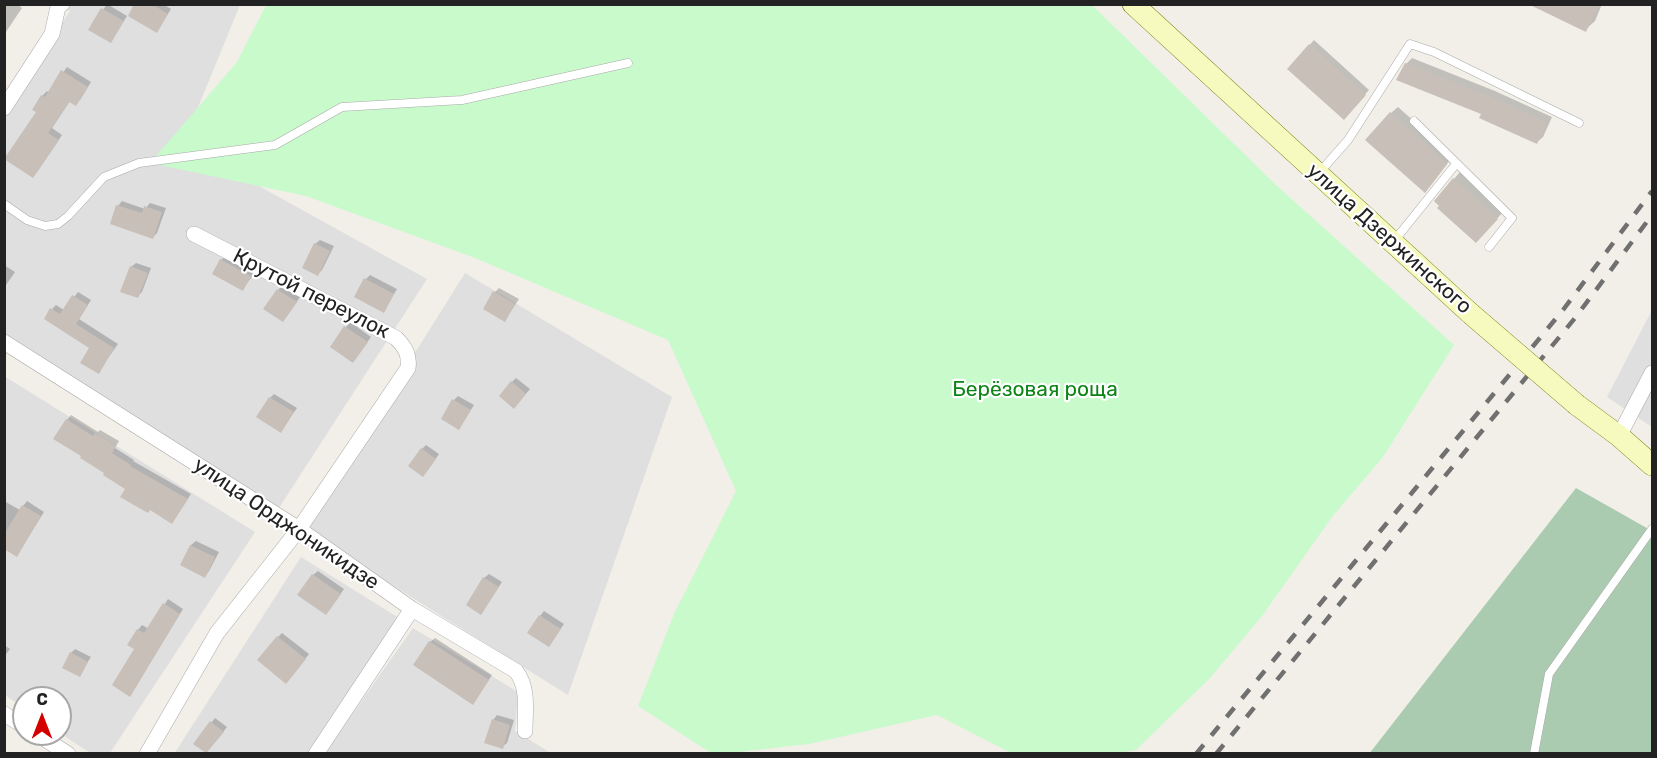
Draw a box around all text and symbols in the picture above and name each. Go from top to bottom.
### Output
street label: улица Дзержинского [1301,158,1477,320]
street label: Крутой переулок [229,244,393,344]
park label: Берёзовая роща [952,377,1118,403]
street label: улица Орджоникидзе [188,452,384,596]
north arrow [12,686,72,746]
text: С [36,690,48,709]

